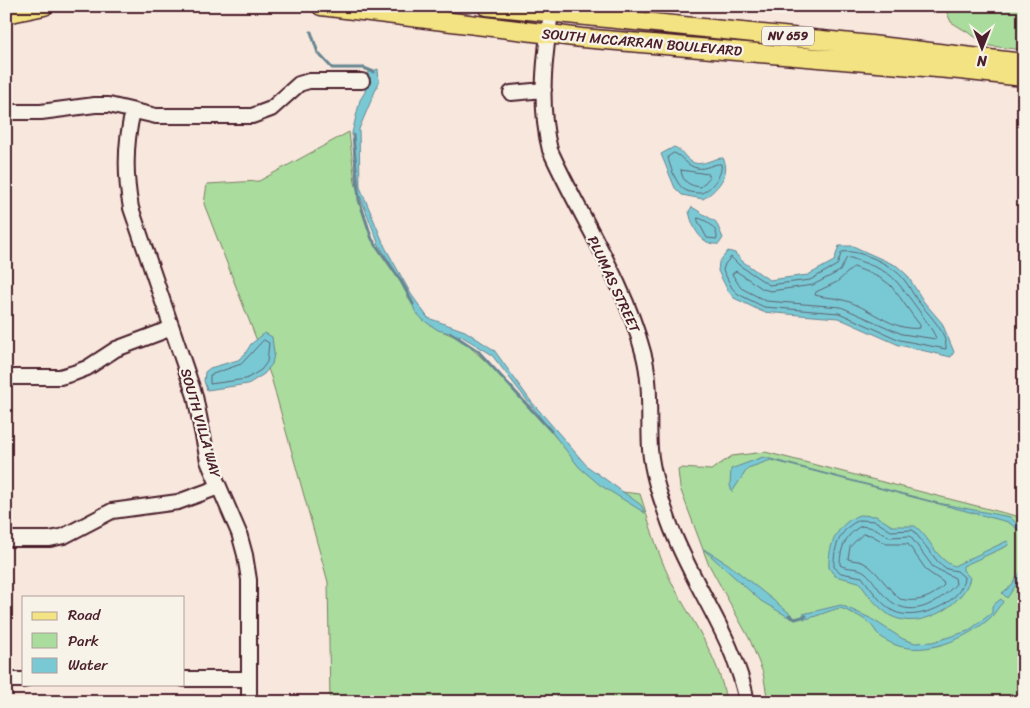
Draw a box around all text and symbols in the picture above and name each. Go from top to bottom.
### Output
street label: SOUTH MCCARRAN BOULEVARD [541,21,744,64]
north arrow [958,22,1008,72]
road number: NV 659 [762,27,814,46]
text: N [977,48,988,73]
street label: PLUMAS STREET [580,232,648,338]
street label: SOUTH VILLA WAY [173,365,228,482]
legend [22,596,185,686]
text: Road [68,602,101,628]
text: Park [68,628,99,654]
text: Water [68,652,108,678]

